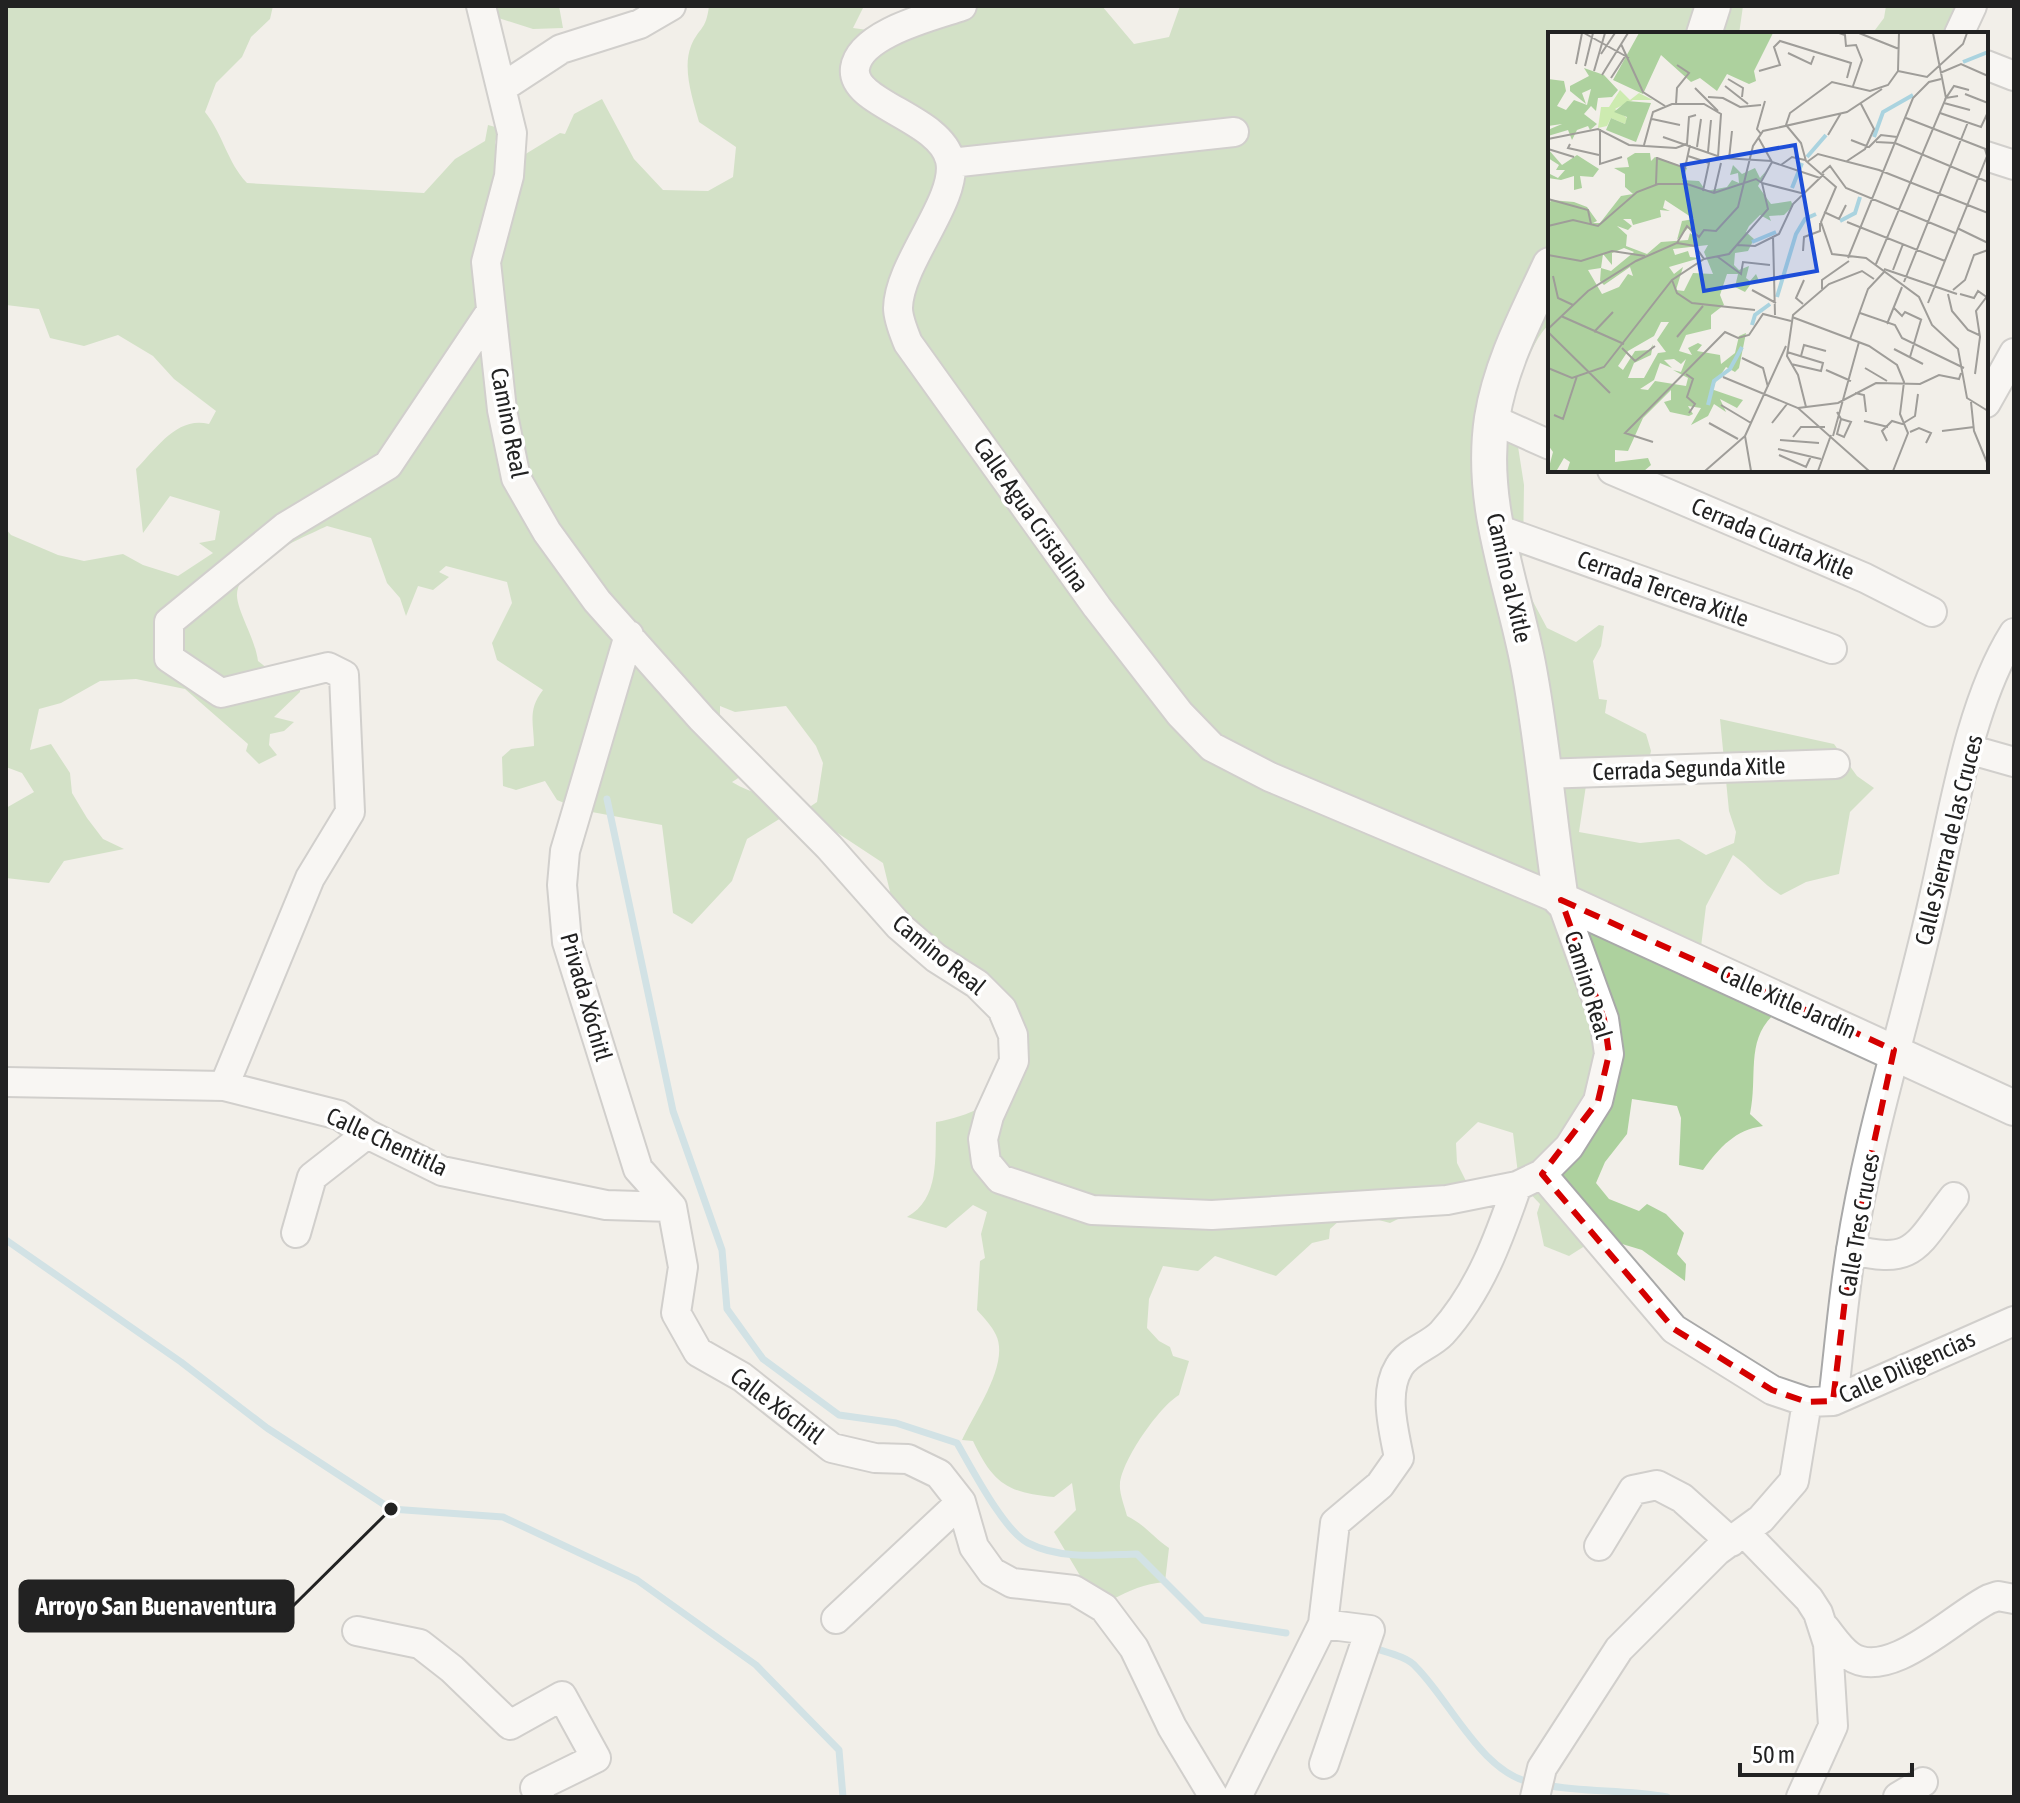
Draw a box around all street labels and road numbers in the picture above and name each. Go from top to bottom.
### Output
street label: Camino Real [486,366,533,481]
street label: Calle Agua Cristalina [968,433,1094,597]
street label: Cerrada Cuarta Xitle [1688,492,1859,585]
street label: Camino al Xitle [1481,511,1537,645]
street label: Cerrada Tercera Xitle [1574,545,1753,632]
street label: Calle Sierra de las Cruces [1909,732,1988,948]
street label: Cerrada Segunda Xitle [1592,752,1786,785]
street label: Camino Real [888,909,992,1001]
street label: Camino Real [1559,928,1618,1043]
street label: Privada Xóchitl [555,930,618,1065]
street label: Calle Xitle Jardín [1716,959,1861,1044]
street label: Calle Chentitla [322,1102,452,1181]
street label: Calle Tres Cruces [1833,1151,1884,1299]
street label: Calle Diligencias [1835,1325,1979,1409]
street label: Calle Xóchitl [725,1362,830,1450]

